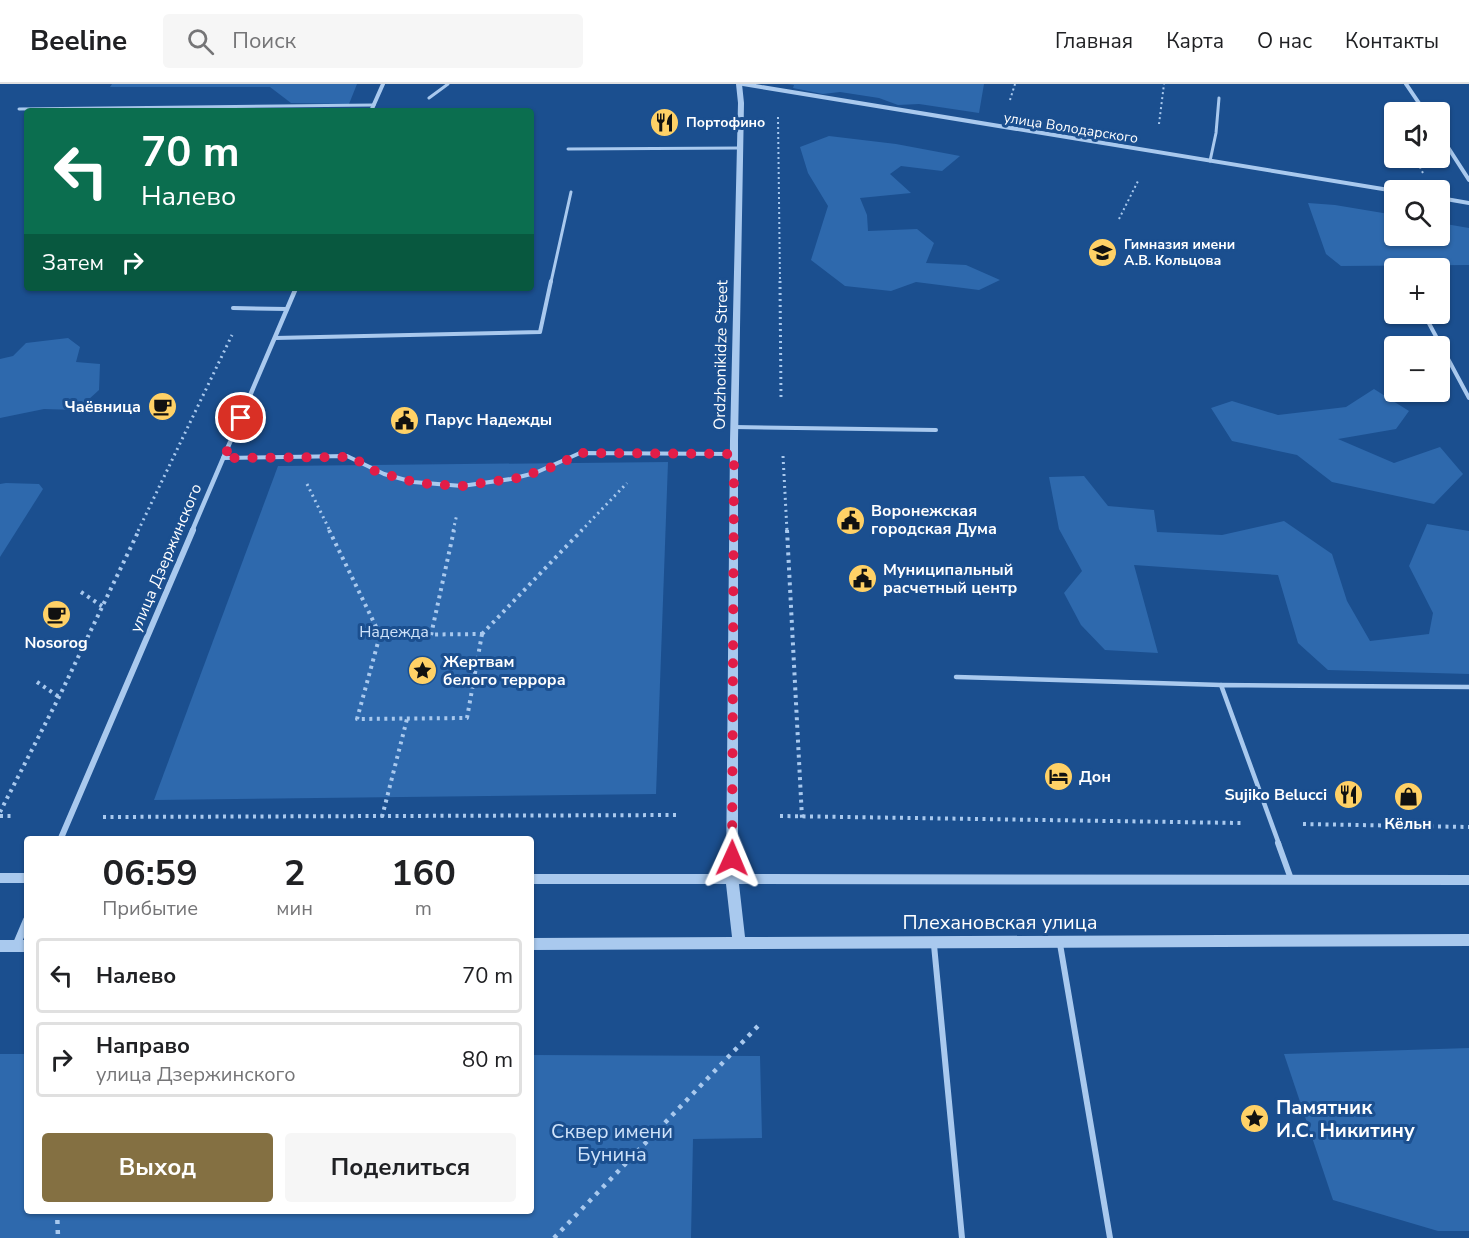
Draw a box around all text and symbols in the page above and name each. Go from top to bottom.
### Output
search box [163,14,583,68]
text: Beeline [30,22,127,60]
icon: search [184,25,217,58]
text: Поиск [232,26,296,56]
text: Главная [1055,27,1133,55]
text: Карта [1166,27,1224,55]
text: О нас [1257,27,1312,55]
text: Контакты [1345,27,1439,55]
map controls [1384,102,1450,402]
button: sound [1384,102,1450,168]
restaurant icon: Портофино [649,106,681,138]
street label: улица Володарского [1002,108,1140,148]
place label: Портофино [686,113,765,132]
text: 70 m [141,124,240,181]
icon: left [42,132,120,210]
text: Налево [141,178,236,215]
button: search [1384,180,1450,246]
place label: Гимназия имени А.В. Кольцова [1124,235,1235,270]
school or university icon: Гимназия имени А.В. Кольцова [1087,236,1119,268]
icon: right [116,246,149,279]
text: Затем [42,248,104,278]
button: + [1384,258,1450,324]
street label: Ordzhonikidze Street [709,279,733,430]
button: − [1384,336,1450,402]
cafe icon: Чаёвница [146,391,178,423]
pin [215,392,266,443]
place label: Чаёвница [65,396,141,418]
icon: arrive [224,401,257,434]
public building icon: Парус Надежды [388,404,420,436]
place label: Парус Надежды [425,409,552,431]
street label: улица Дзержинского [125,480,207,636]
place label: Воронежская городская Дума [871,500,997,540]
public building icon: Воронежская городская Дума [834,504,866,536]
place label: Муниципальный расчетный центр [883,559,1018,599]
public building icon: Муниципальный расчетный центр [846,563,878,595]
cafe icon: Nosorog [40,599,72,631]
park label: Надежда [359,621,429,643]
place label: Nosorog [24,632,88,654]
place label: Жертвам белого террора [443,651,566,691]
place icon: Жертвам белого террора [406,655,438,687]
hotel icon: Дон [1042,761,1074,793]
place label: Дон [1079,766,1111,788]
restaurant icon: Sujiko Belucci [1332,779,1364,811]
shop icon: Кёльн [1392,780,1424,812]
place label: Sujiko Belucci [1224,784,1327,806]
place label: Кёльн [1384,813,1432,835]
position arrow [700,826,764,890]
text: 06:59 [102,849,198,898]
text: 2 [284,849,305,898]
text: 160 [391,849,456,898]
text: Прибытие [102,895,198,922]
text: мин [276,895,313,922]
text: m [415,895,432,922]
street label: Плехановская улица [902,909,1098,936]
icon: left [45,959,78,992]
text: Налево [96,961,176,991]
text: 70 m [462,961,513,991]
text: Направо [96,1031,190,1061]
icon: right [45,1043,78,1076]
text: 80 m [462,1045,513,1075]
text: улица Дзержинского [96,1061,296,1088]
place label: Памятник И.С. Никитину [1276,1094,1415,1144]
place icon: Памятник И.С. Никитину [1239,1102,1271,1134]
park label: Cквер имени Бунина [551,1118,673,1168]
button: Выход [42,1133,273,1202]
button: Поделиться [285,1133,516,1202]

